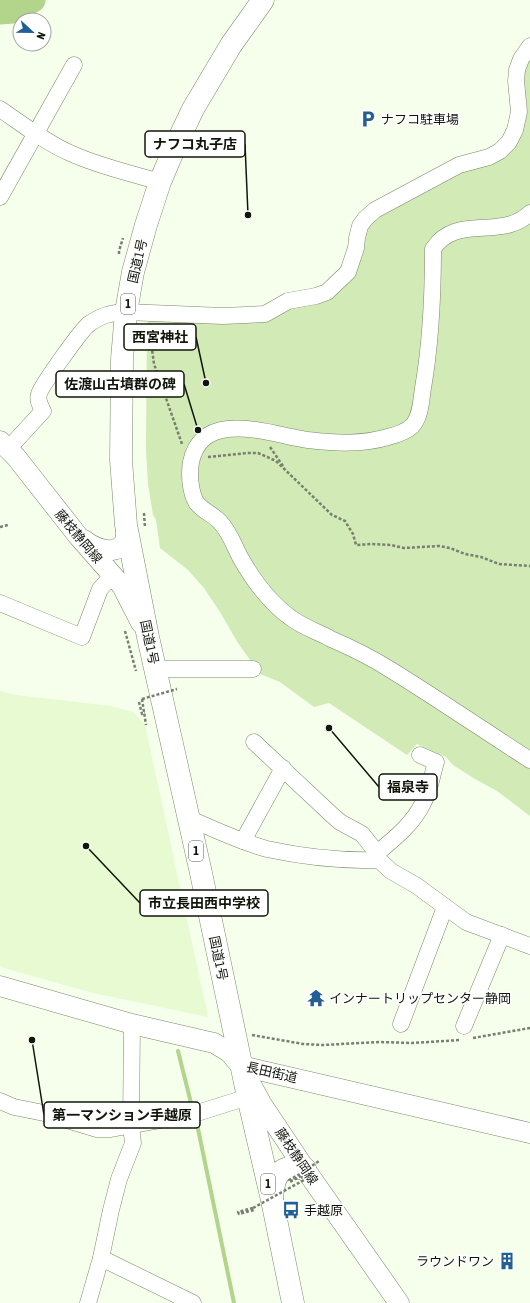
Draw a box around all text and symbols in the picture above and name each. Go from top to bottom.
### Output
north arrow [12,12,52,52]
text: N [34,30,48,41]
parking icon: ナフコ駐車場 [358,109,378,129]
place label: ナフコ駐車場 [381,112,459,127]
callout: ナフコ丸子店 [145,131,245,157]
text: ナフコ丸子店 [153,136,237,152]
street label: 国道1号 [125,237,150,285]
road number: 1 [121,294,135,314]
callout: 西宮神社 [124,324,196,350]
text: 西宮神社 [132,329,188,345]
callout: 佐渡山古墳群の碑 [56,371,184,397]
text: 佐渡山古墳群の碑 [64,376,176,392]
street label: 藤枝静岡線 [52,507,105,566]
street label: 国道1号 [137,618,162,666]
callout: 福泉寺 [379,774,437,800]
text: 福泉寺 [387,779,429,795]
road number: 1 [189,841,203,861]
callout: 市立長田西中学校 [140,890,268,916]
text: 市立長田西中学校 [148,895,260,911]
street label: 国道1号 [206,934,231,982]
temple icon: インナートリップセンター静岡 [306,988,326,1008]
place label: インナートリップセンター静岡 [329,991,511,1006]
street label: 長田街道 [245,1059,299,1086]
callout: 第一マンション手越原 [44,1102,200,1128]
text: 第一マンション手越原 [52,1107,192,1123]
street label: 藤枝静岡線 [272,1125,321,1187]
road number: 1 [261,1174,275,1194]
bus stop icon: 手越原 [281,1200,301,1220]
place label: 手越原 [304,1203,343,1218]
building icon: ラウンドワン [497,1251,517,1271]
place label: ラウンドワン [416,1254,494,1269]

